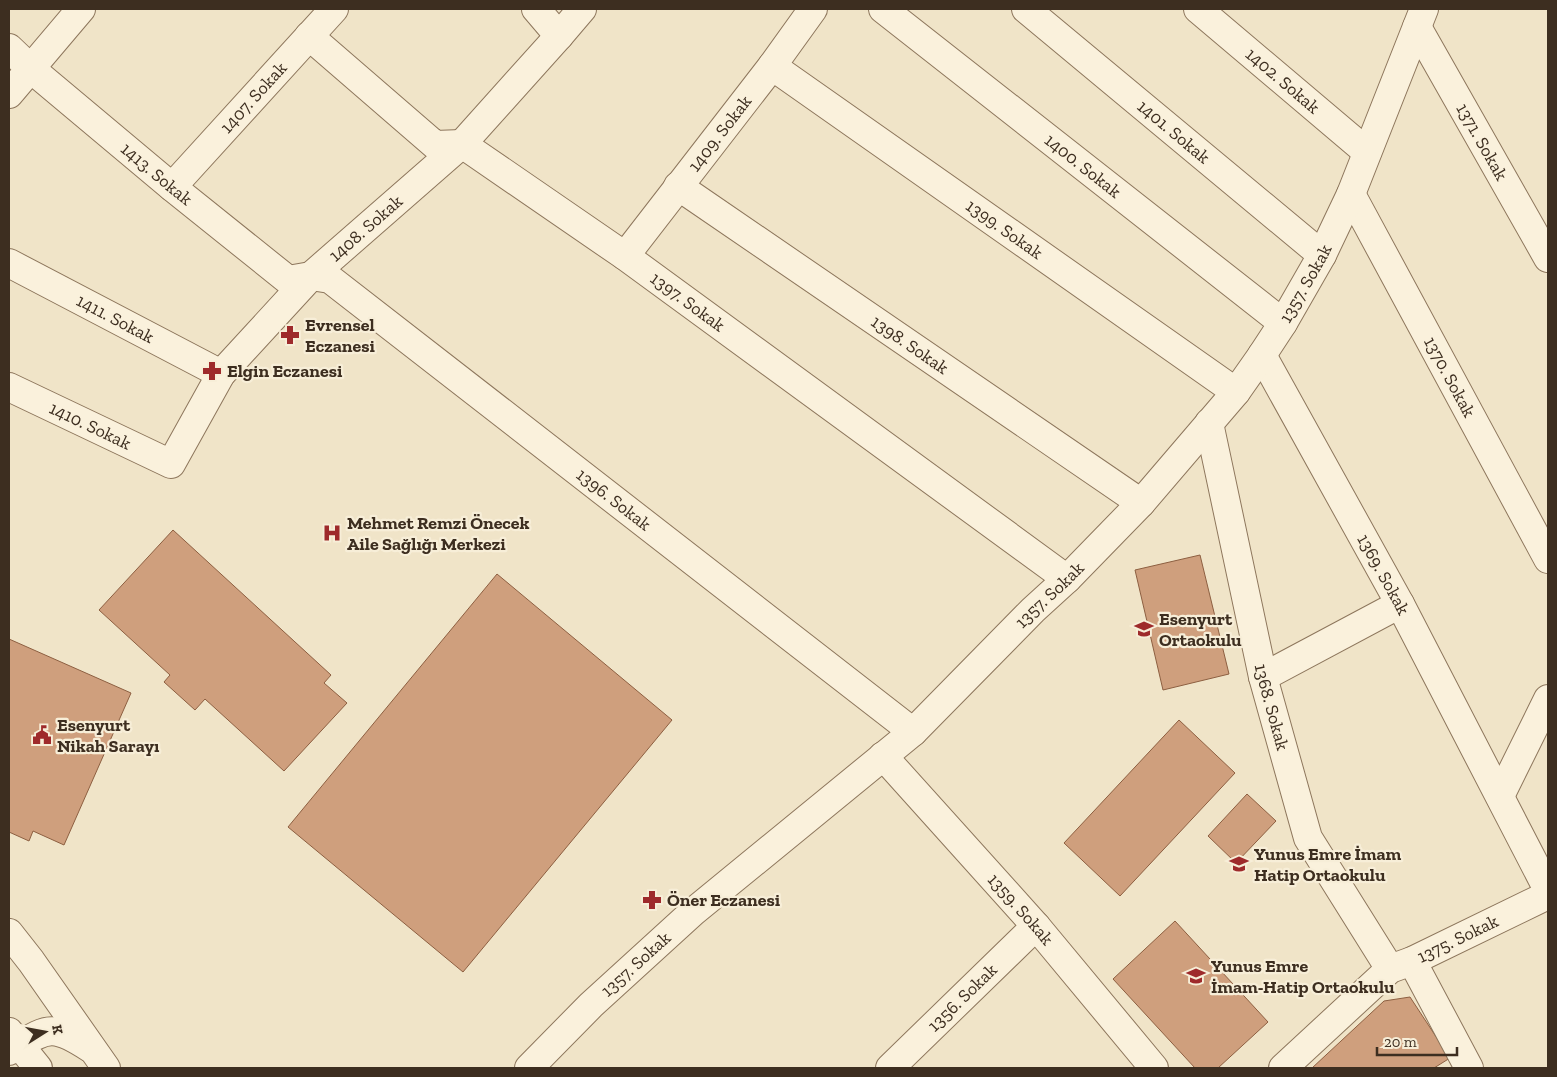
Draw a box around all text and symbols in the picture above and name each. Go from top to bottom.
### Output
street label: 1402. Sokak [1241,43,1325,119]
street label: 1407. Sokak [215,57,292,138]
street label: 1409. Sokak [683,90,757,176]
street label: 1401. Sokak [1133,95,1215,169]
street label: 1371. Sokak [1451,99,1513,185]
street label: 1400. Sokak [1040,129,1126,203]
street label: 1413. Sokak [116,138,197,210]
street label: 1408. Sokak [324,190,408,266]
street label: 1399. Sokak [962,195,1048,264]
street label: 1357. Sokak [1275,240,1337,327]
street label: 1397. Sokak [646,267,730,337]
street label: 1411. Sokak [73,289,158,348]
street label: 1398. Sokak [867,311,953,379]
place label: Evrensel Eczanesi [305,314,375,357]
pharmacy icon: Evrensel Eczanesi [279,324,301,346]
street label: 1370. Sokak [1419,333,1481,422]
pharmacy icon: Elgin Eczanesi [201,360,223,382]
place label: Elgin Eczanesi [227,360,343,382]
street label: 1410. Sokak [46,397,135,455]
street label: 1396. Sokak [572,464,656,536]
place label: Mehmet Remzi Önecek Aile Sağlığı Merkezi [347,512,529,555]
hospital icon: Mehmet Remzi Önecek Aile Sağlığı Merkezi [321,522,343,544]
street label: 1369. Sokak [1352,530,1415,619]
street label: 1357. Sokak [1010,557,1089,633]
place label: Esenyurt Ortaokulu [1159,608,1242,651]
school or university icon: Esenyurt Ortaokulu [1133,618,1155,640]
street label: 1368. Sokak [1249,662,1294,754]
place label: Esenyurt Nikah Sarayı [57,714,160,757]
public building icon: Esenyurt Nikah Sarayı [31,724,53,746]
place label: Yunus Emre İmam Hatip Ortaokulu [1254,843,1402,886]
school or university icon: Yunus Emre İmam Hatip Ortaokulu [1228,853,1250,875]
street label: 1359. Sokak [983,869,1059,950]
pharmacy icon: Öner Eczanesi [641,889,663,911]
place label: Öner Eczanesi [667,889,781,911]
street label: 1375. Sokak [1413,910,1503,968]
street label: 1357. Sokak [596,926,676,1002]
place label: Yunus Emre İmam-Hatip Ortaokulu [1211,955,1395,998]
street label: 1356. Sokak [923,958,1002,1036]
school or university icon: Yunus Emre İmam-Hatip Ortaokulu [1185,965,1207,987]
north arrow [20,1007,70,1057]
text: K [48,1023,67,1036]
scale bar [1377,1024,1457,1056]
text: 20 m [1384,1033,1417,1051]

